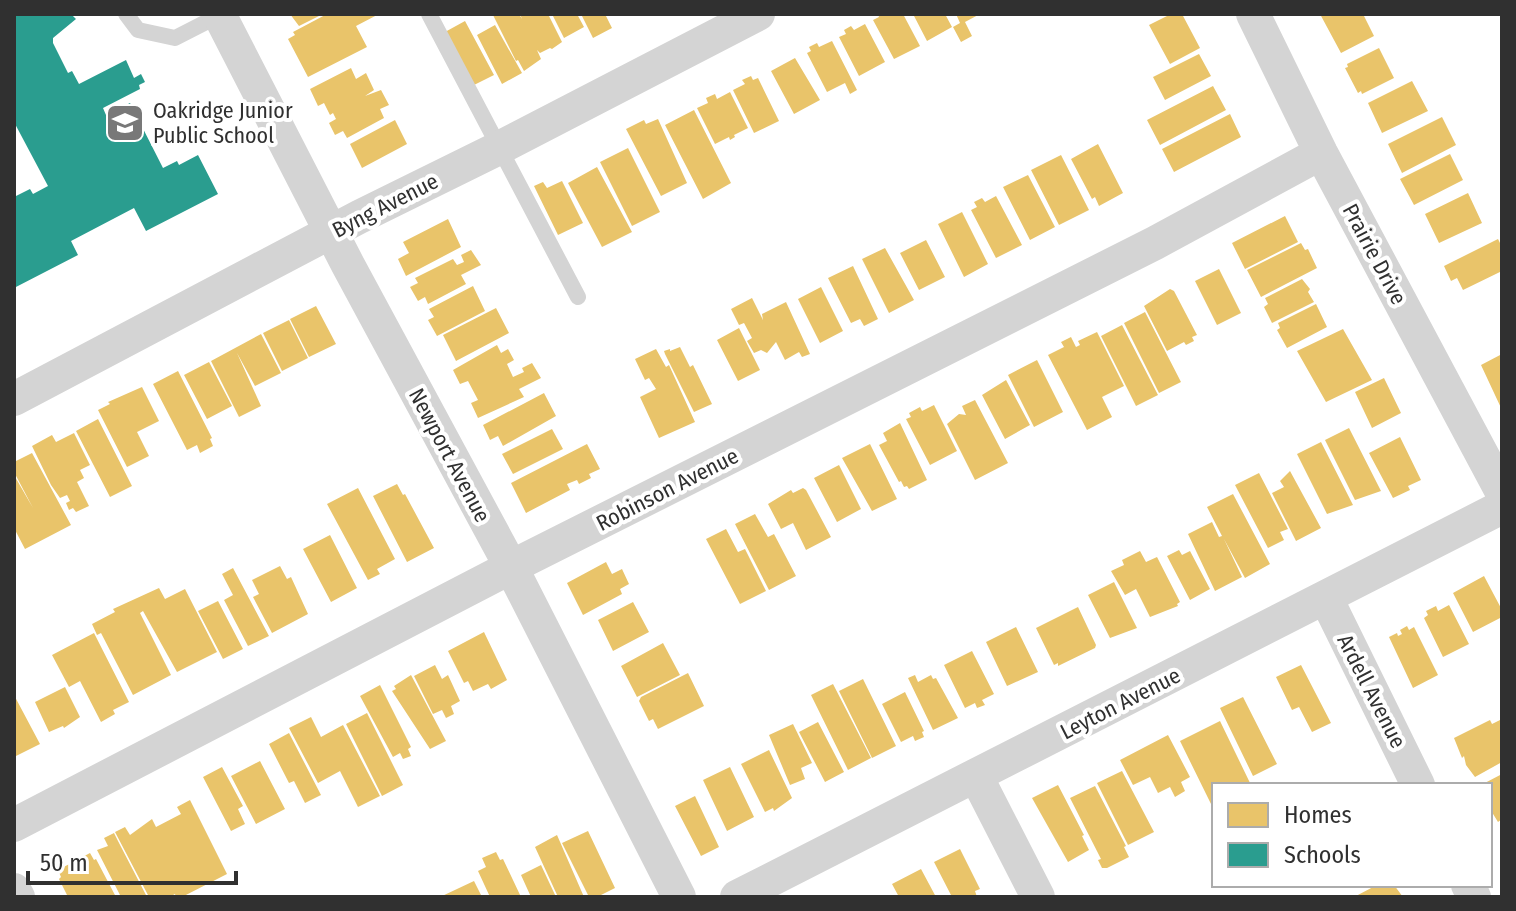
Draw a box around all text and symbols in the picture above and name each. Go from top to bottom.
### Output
place label: Oakridge Junior Public School [153,97,293,149]
school or university icon: Oakridge Junior Public School [104,102,146,144]
street label: Byng Avenue [328,167,443,244]
street label: Prairie Drive [1337,199,1412,309]
street label: Newport Avenue [403,384,496,527]
street label: Robinson Avenue [592,442,743,537]
street label: Ardell Avenue [1331,630,1412,753]
street label: Leyton Avenue [1056,662,1185,745]
legend [1212,783,1492,887]
text: Homes [1284,801,1352,829]
scale bar [28,835,236,885]
text: Schools [1284,841,1361,869]
text: 50 m [40,849,88,877]

